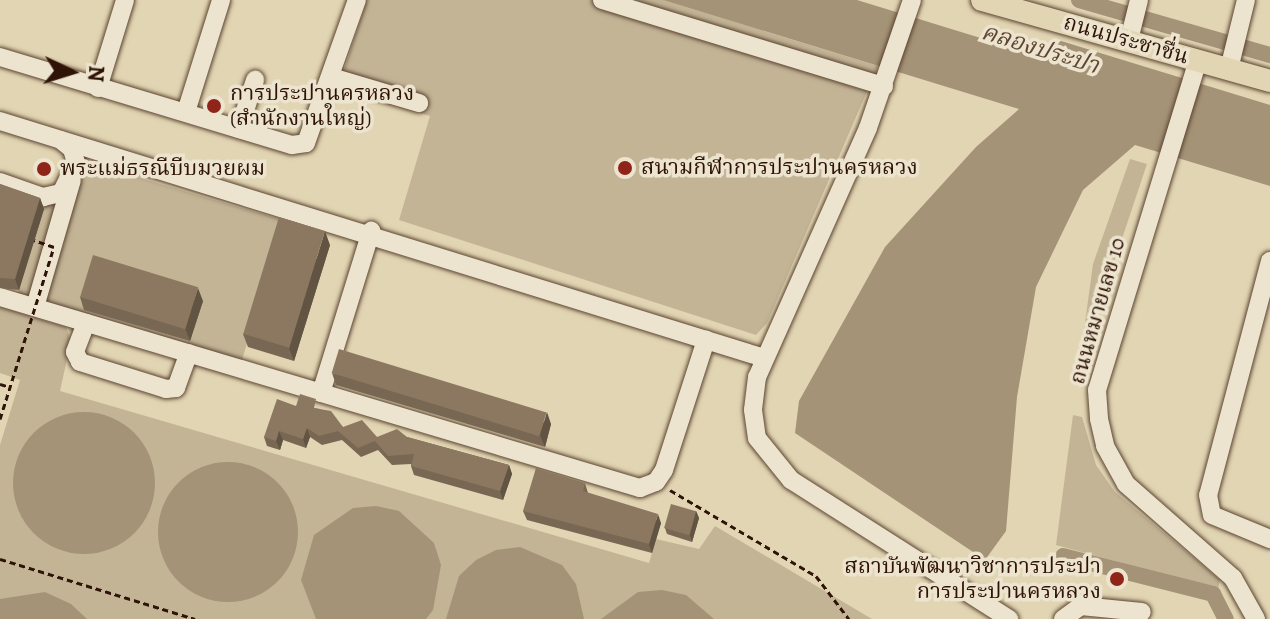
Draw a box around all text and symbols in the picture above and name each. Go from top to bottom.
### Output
street label: ถนนประชาชื่น [1060,10,1192,70]
water label: คลองประปา [978,17,1102,81]
north arrow [32,32,112,112]
text: N [80,65,111,83]
place label: การประปานครหลวง (สำนักงานใหญ่) [230,80,414,132]
marker: การประปานครหลวง (สำนักงานใหญ่) [205,97,223,115]
place label: สนามกีฬาการประปานครหลวง [641,155,918,181]
place label: พระแม่ธรณีบีบมวยผม [60,156,265,182]
marker: สนามกีฬาการประปานครหลวง [616,159,634,177]
marker: พระแม่ธรณีบีบมวยผม [35,160,53,178]
street label: ถนนหมายเลข 10 [1064,235,1132,387]
place label: สถาบันพัฒนาวิชาการประปา การประปานครหลวง [844,553,1101,604]
marker: สถาบันพัฒนาวิชาการประปา การประปานครหลวง [1108,570,1126,588]

